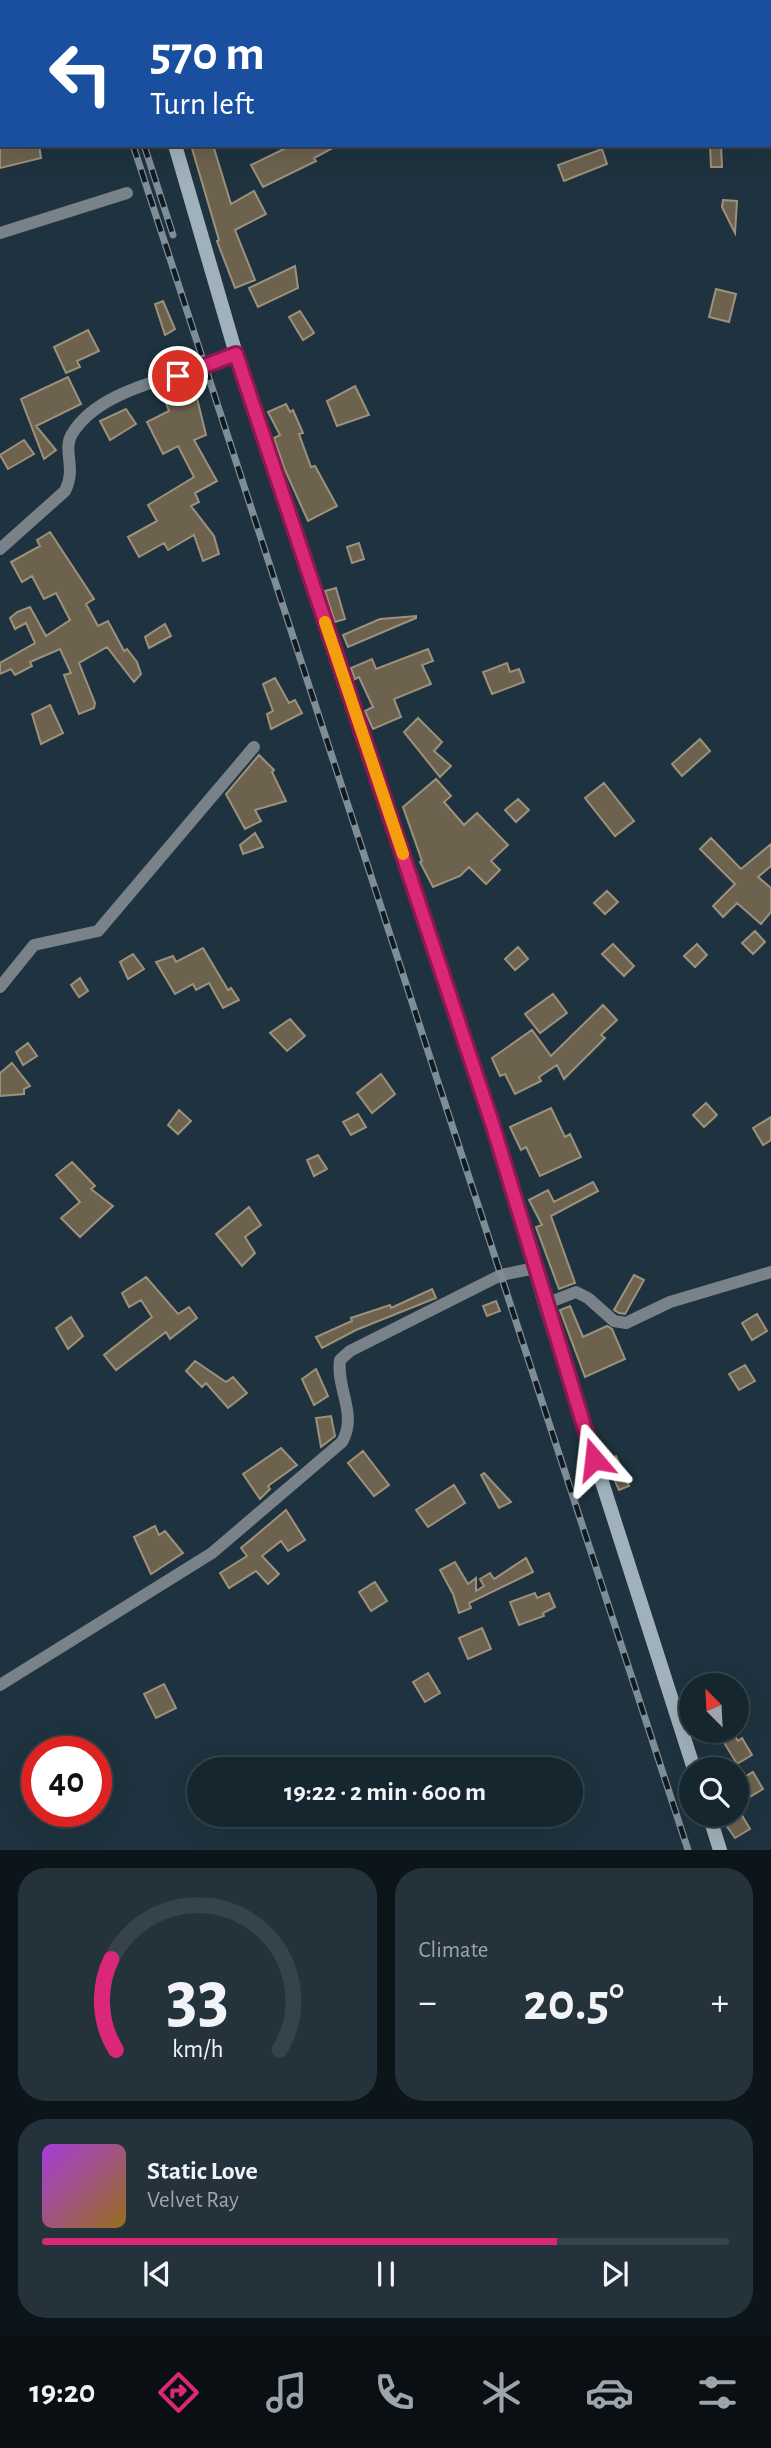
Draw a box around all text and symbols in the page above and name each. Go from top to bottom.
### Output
icon: left [35,28,126,119]
text: 570 m [150,30,265,79]
text: Turn left [150,88,254,120]
pin [148,346,208,406]
icon: arrive [159,357,197,395]
position arrow [557,1422,631,1496]
north arrow [679,1673,749,1743]
map controls [679,1673,749,1827]
speed limit sign: 40 [21,1736,112,1827]
button: search [679,1757,749,1827]
text: 19:22 · 2 min · 600 m [284,1779,486,1805]
text: Climate [419,1939,488,1962]
text: 33 [166,1963,229,2036]
text: 20.5° [523,1977,624,2029]
text: − [419,1984,437,2022]
text: + [711,1984,729,2022]
text: km/h [171,2037,223,2062]
text: Static Love [147,2158,258,2184]
text: Velvet Ray [147,2189,239,2212]
icon: previous [138,2255,176,2293]
icon: pause [367,2255,405,2293]
icon: next [596,2255,634,2293]
icon: directions [154,2368,203,2417]
icon: music [262,2368,311,2417]
icon: phone [370,2368,419,2417]
icon: climate [477,2368,526,2417]
icon: car [585,2368,634,2417]
icon: filters [693,2368,742,2417]
text: 19:20 [29,2376,95,2408]

